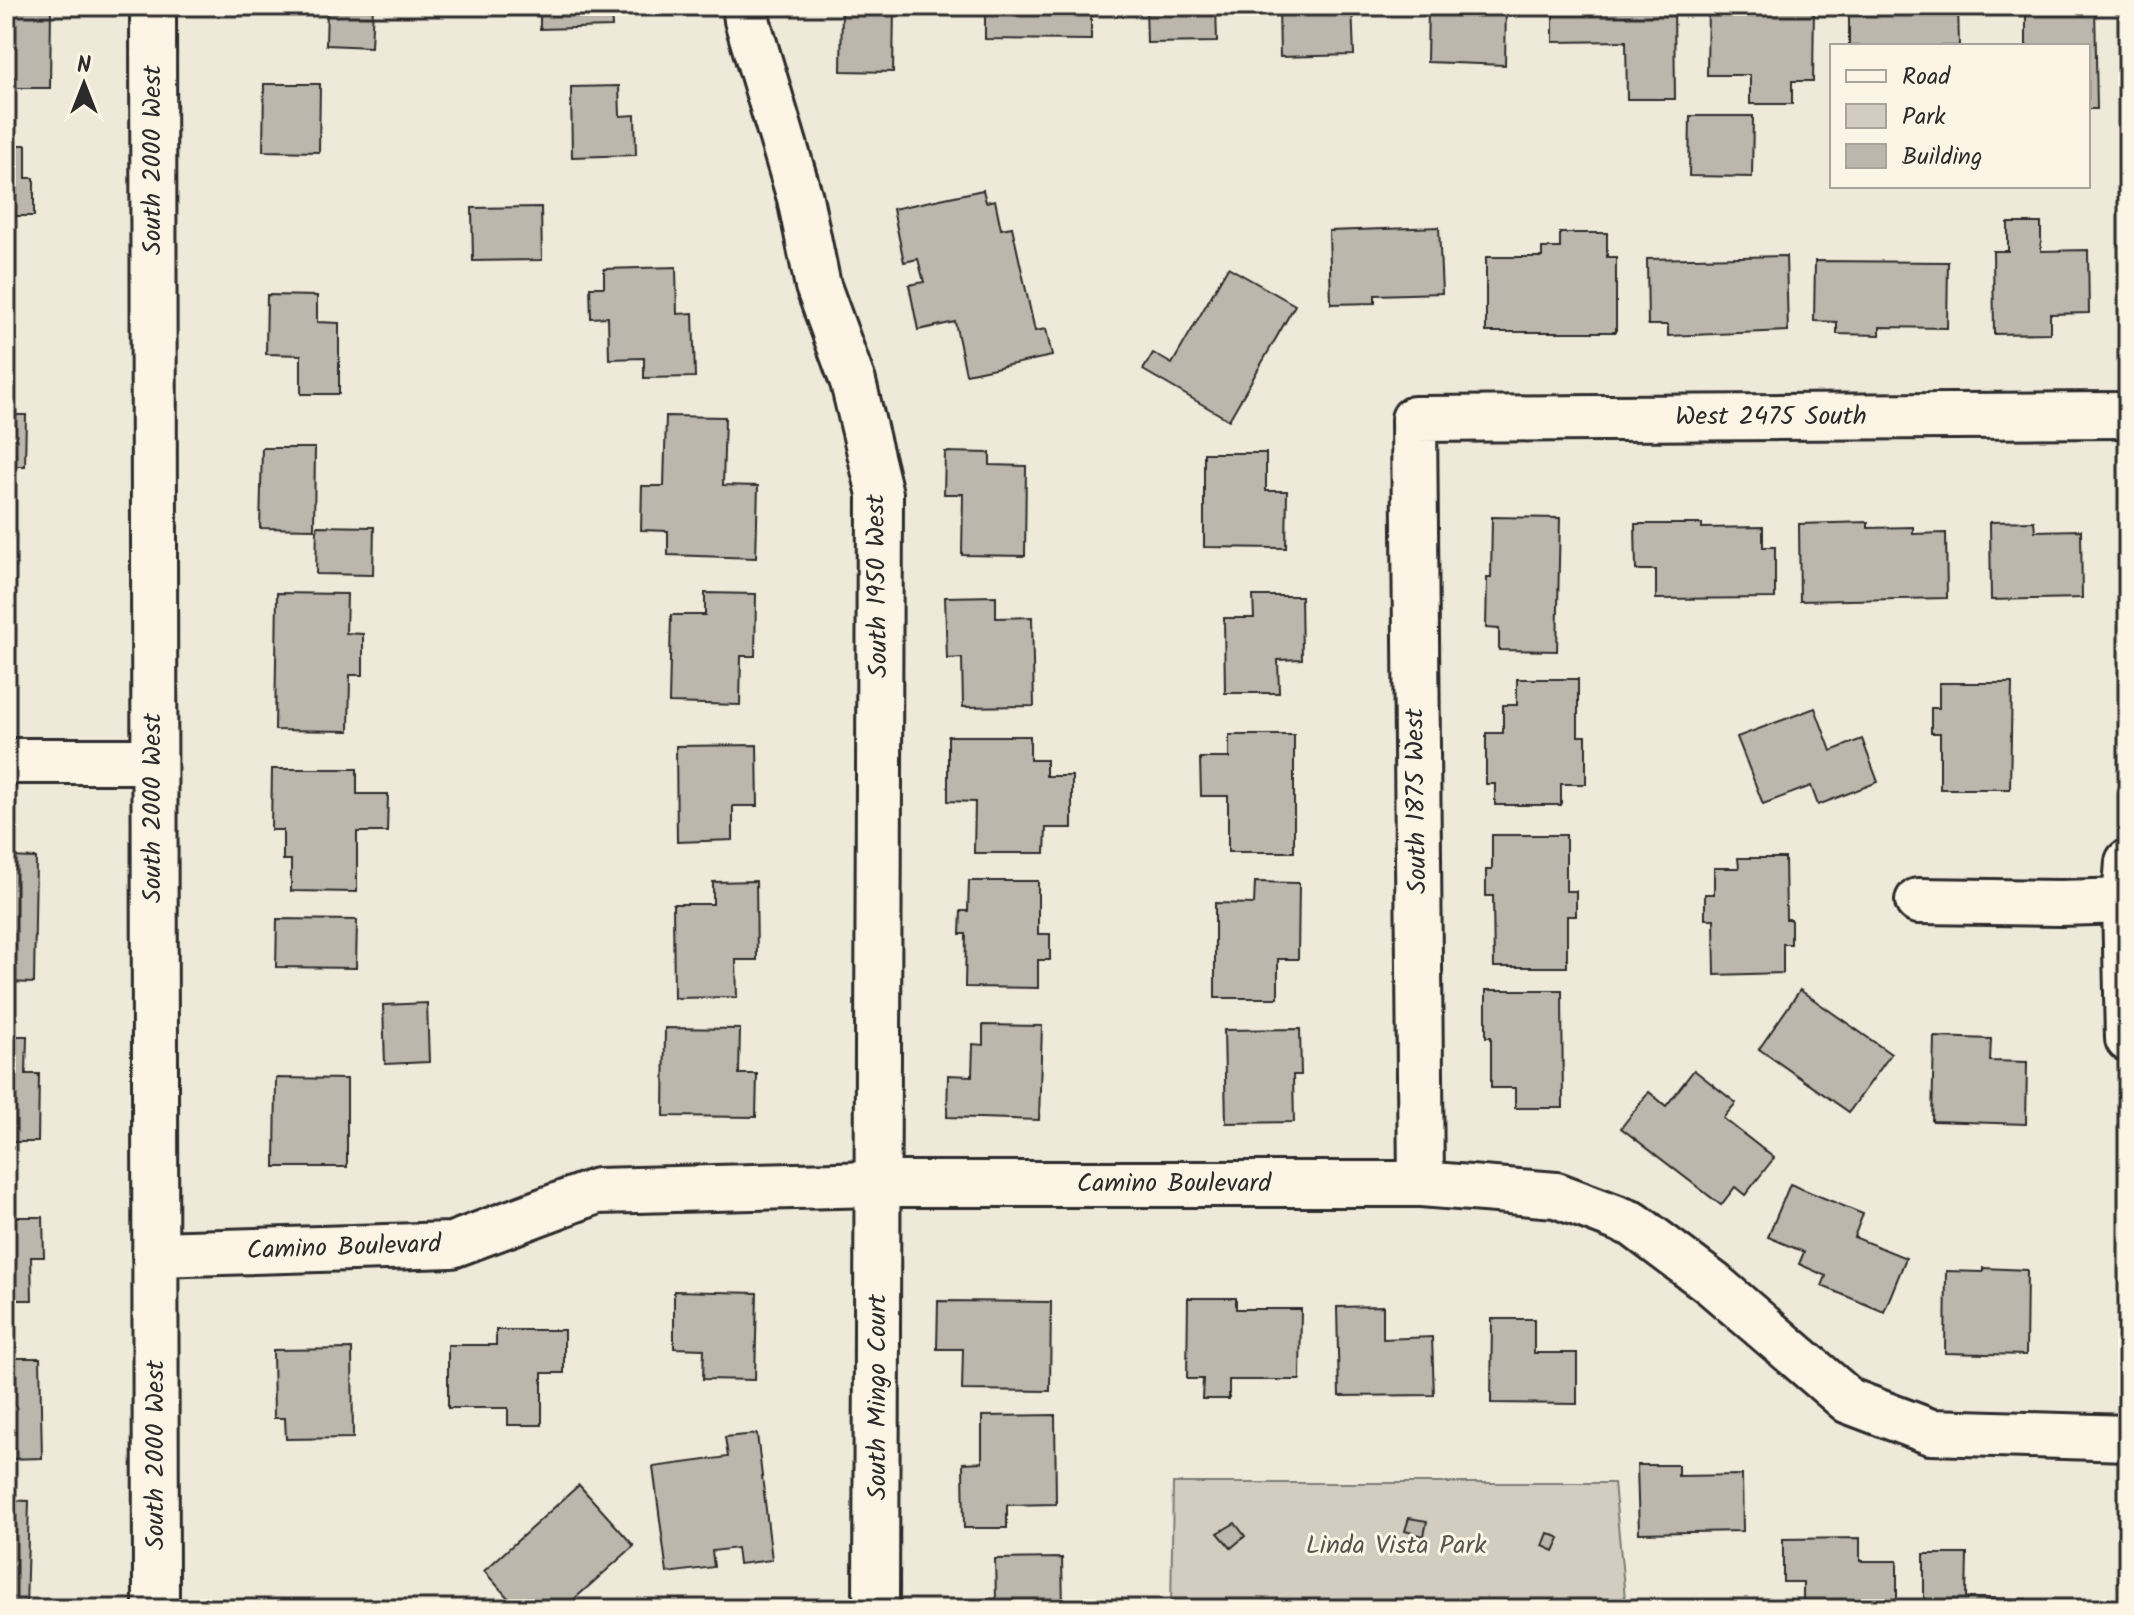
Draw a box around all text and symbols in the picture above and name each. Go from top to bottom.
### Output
north arrow [44,44,124,124]
legend [1830,44,2090,188]
text: N [77,49,91,84]
text: Road [1902,58,1951,97]
street label: South 2000 West [132,64,174,255]
text: Park [1902,98,1946,137]
text: Building [1902,138,1982,177]
street label: West 2475 South [1675,396,1867,438]
street label: South 1950 West [855,493,901,678]
street label: South 1875 West [1394,707,1440,894]
street label: South 2000 West [132,712,174,903]
street label: Camino Boulevard [1077,1163,1272,1205]
street label: Camino Boulevard [246,1224,443,1272]
street label: South Mingo Court [857,1293,899,1500]
street label: South 2000 West [135,1359,177,1550]
park label: Linda Vista Park [1306,1525,1487,1567]

